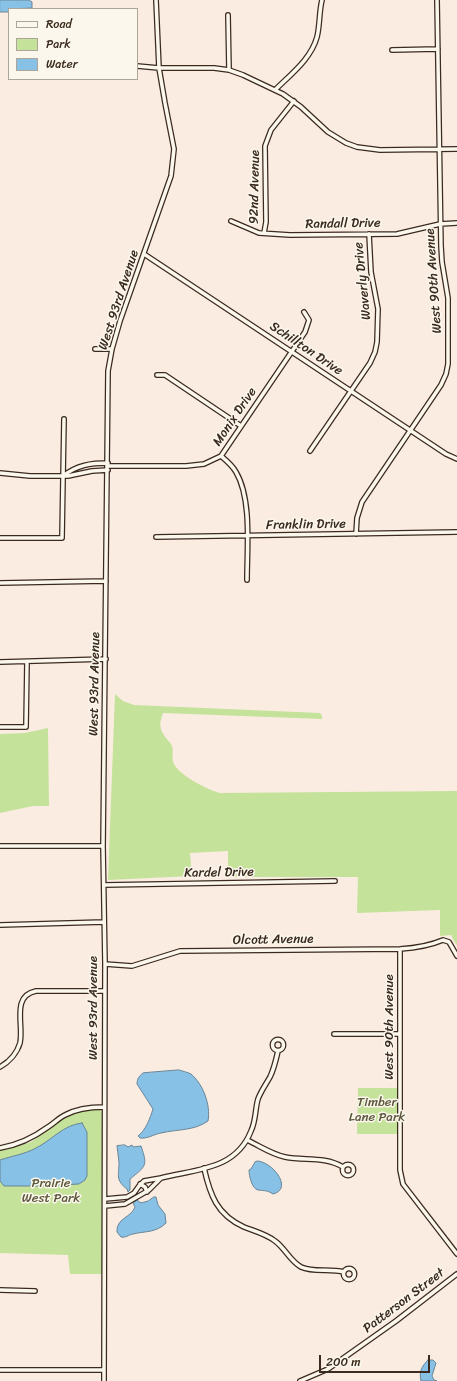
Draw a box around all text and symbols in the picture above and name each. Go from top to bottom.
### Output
legend [8,8,138,80]
text: Road [46,13,72,35]
text: Park [46,33,71,55]
text: Water [46,53,78,75]
street label: 92nd Avenue [247,150,263,224]
street label: Randall Drive [305,216,381,232]
street label: West 90th Avenue [423,228,445,334]
street label: Waverly Drive [351,241,375,321]
street label: West 93rd Avenue [96,248,142,352]
street label: Schillton Drive [267,319,345,379]
street label: Monix Drive [210,385,260,449]
street label: Franklin Drive [266,517,346,533]
street label: West 93rd Avenue [86,632,104,736]
street label: Kardel Drive [184,865,254,881]
street label: Olcott Avenue [232,931,314,949]
street label: West 93rd Avenue [86,956,102,1060]
street label: West 90th Avenue [382,974,398,1080]
park label: Timber Lane Park [349,1095,405,1126]
park label: Prairie West Park [22,1176,80,1207]
street label: Patterson Street [360,1265,448,1337]
scale bar [321,1347,432,1373]
text: 200 m [326,1351,360,1373]

